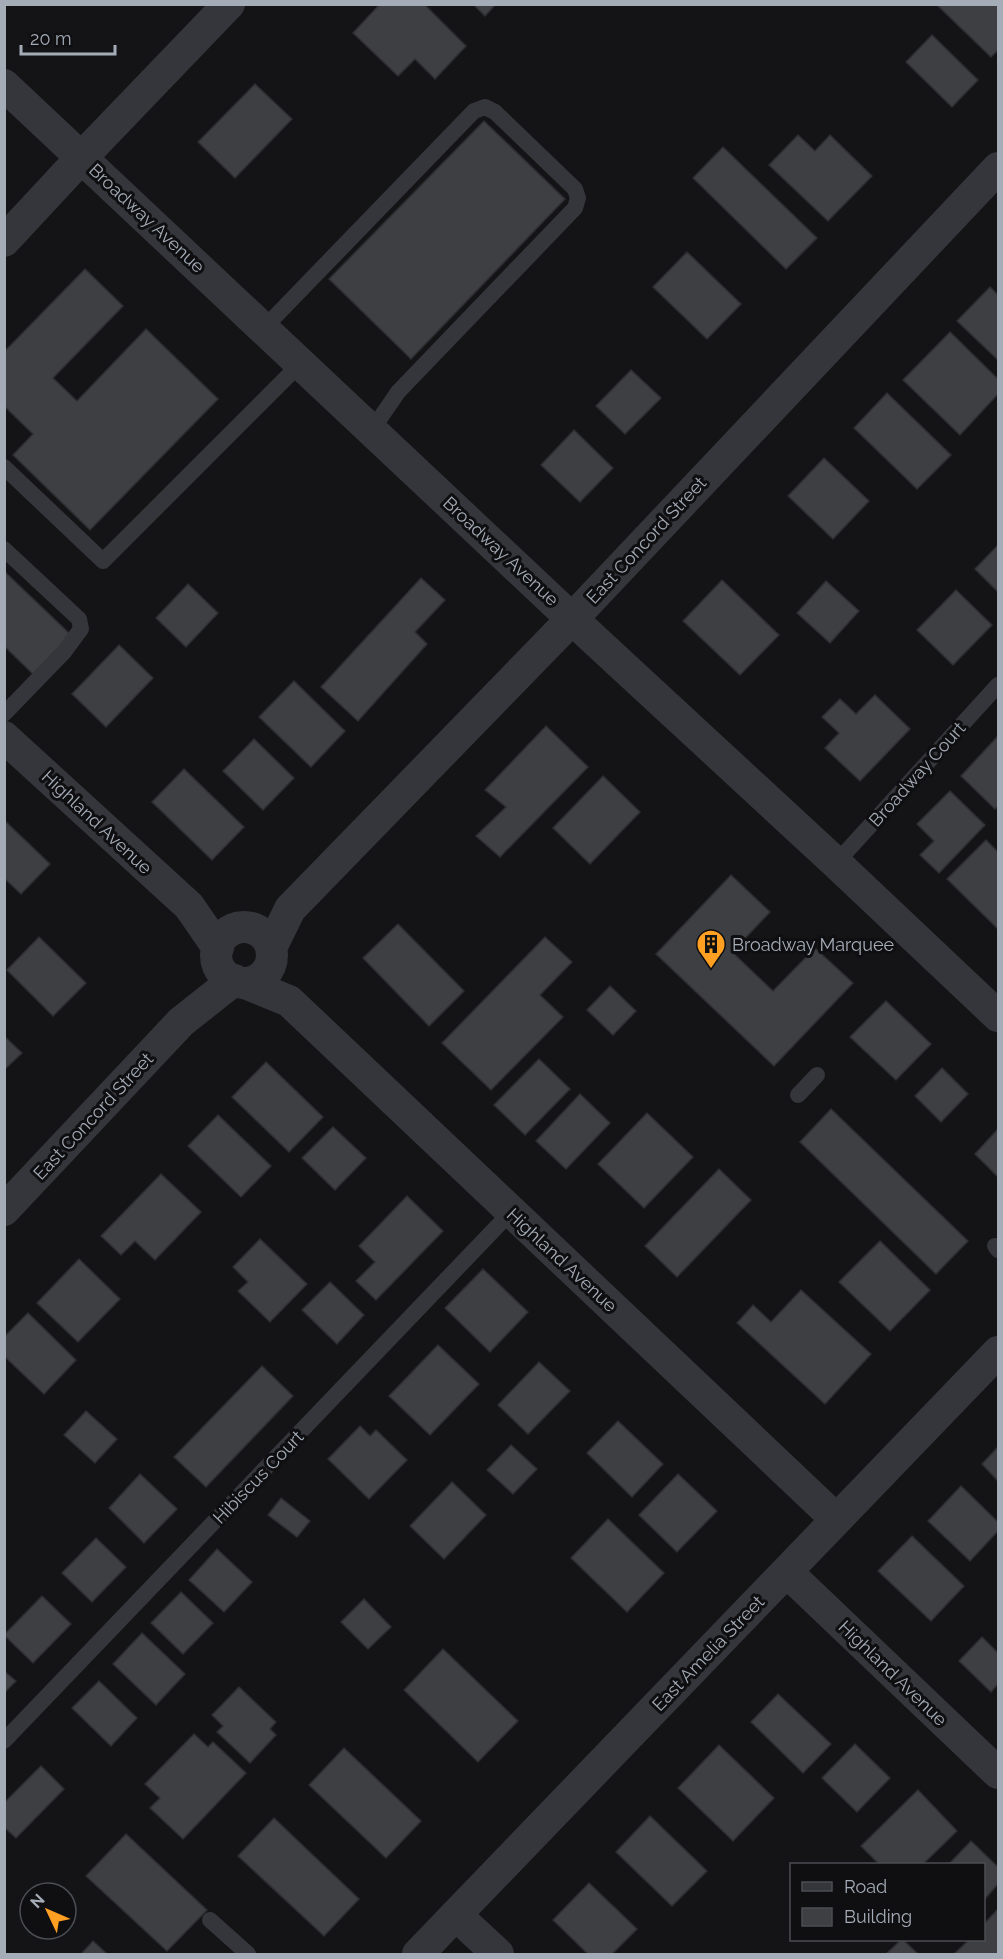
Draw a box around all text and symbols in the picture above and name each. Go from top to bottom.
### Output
scale bar [21,18,116,56]
text: 20 m [30,28,72,49]
street label: Broadway Avenue [85,159,209,277]
street label: East Concord Street [582,472,710,608]
street label: Broadway Avenue [439,492,563,610]
street label: Broadway Court [864,717,970,831]
street label: Highland Avenue [38,766,157,879]
building icon: Broadway Marquee [695,928,727,970]
place label: Broadway Marquee [732,934,894,955]
street label: East Concord Street [29,1048,157,1184]
street label: Highland Avenue [503,1204,622,1317]
street label: Hibiscus Court [208,1426,308,1528]
street label: East Amelia Street [648,1591,768,1715]
street label: Highland Avenue [834,1616,952,1730]
legend [790,1863,985,1941]
text: Road [844,1876,887,1897]
north arrow [18,1881,78,1941]
text: N [26,1890,49,1912]
text: Building [844,1906,912,1927]

